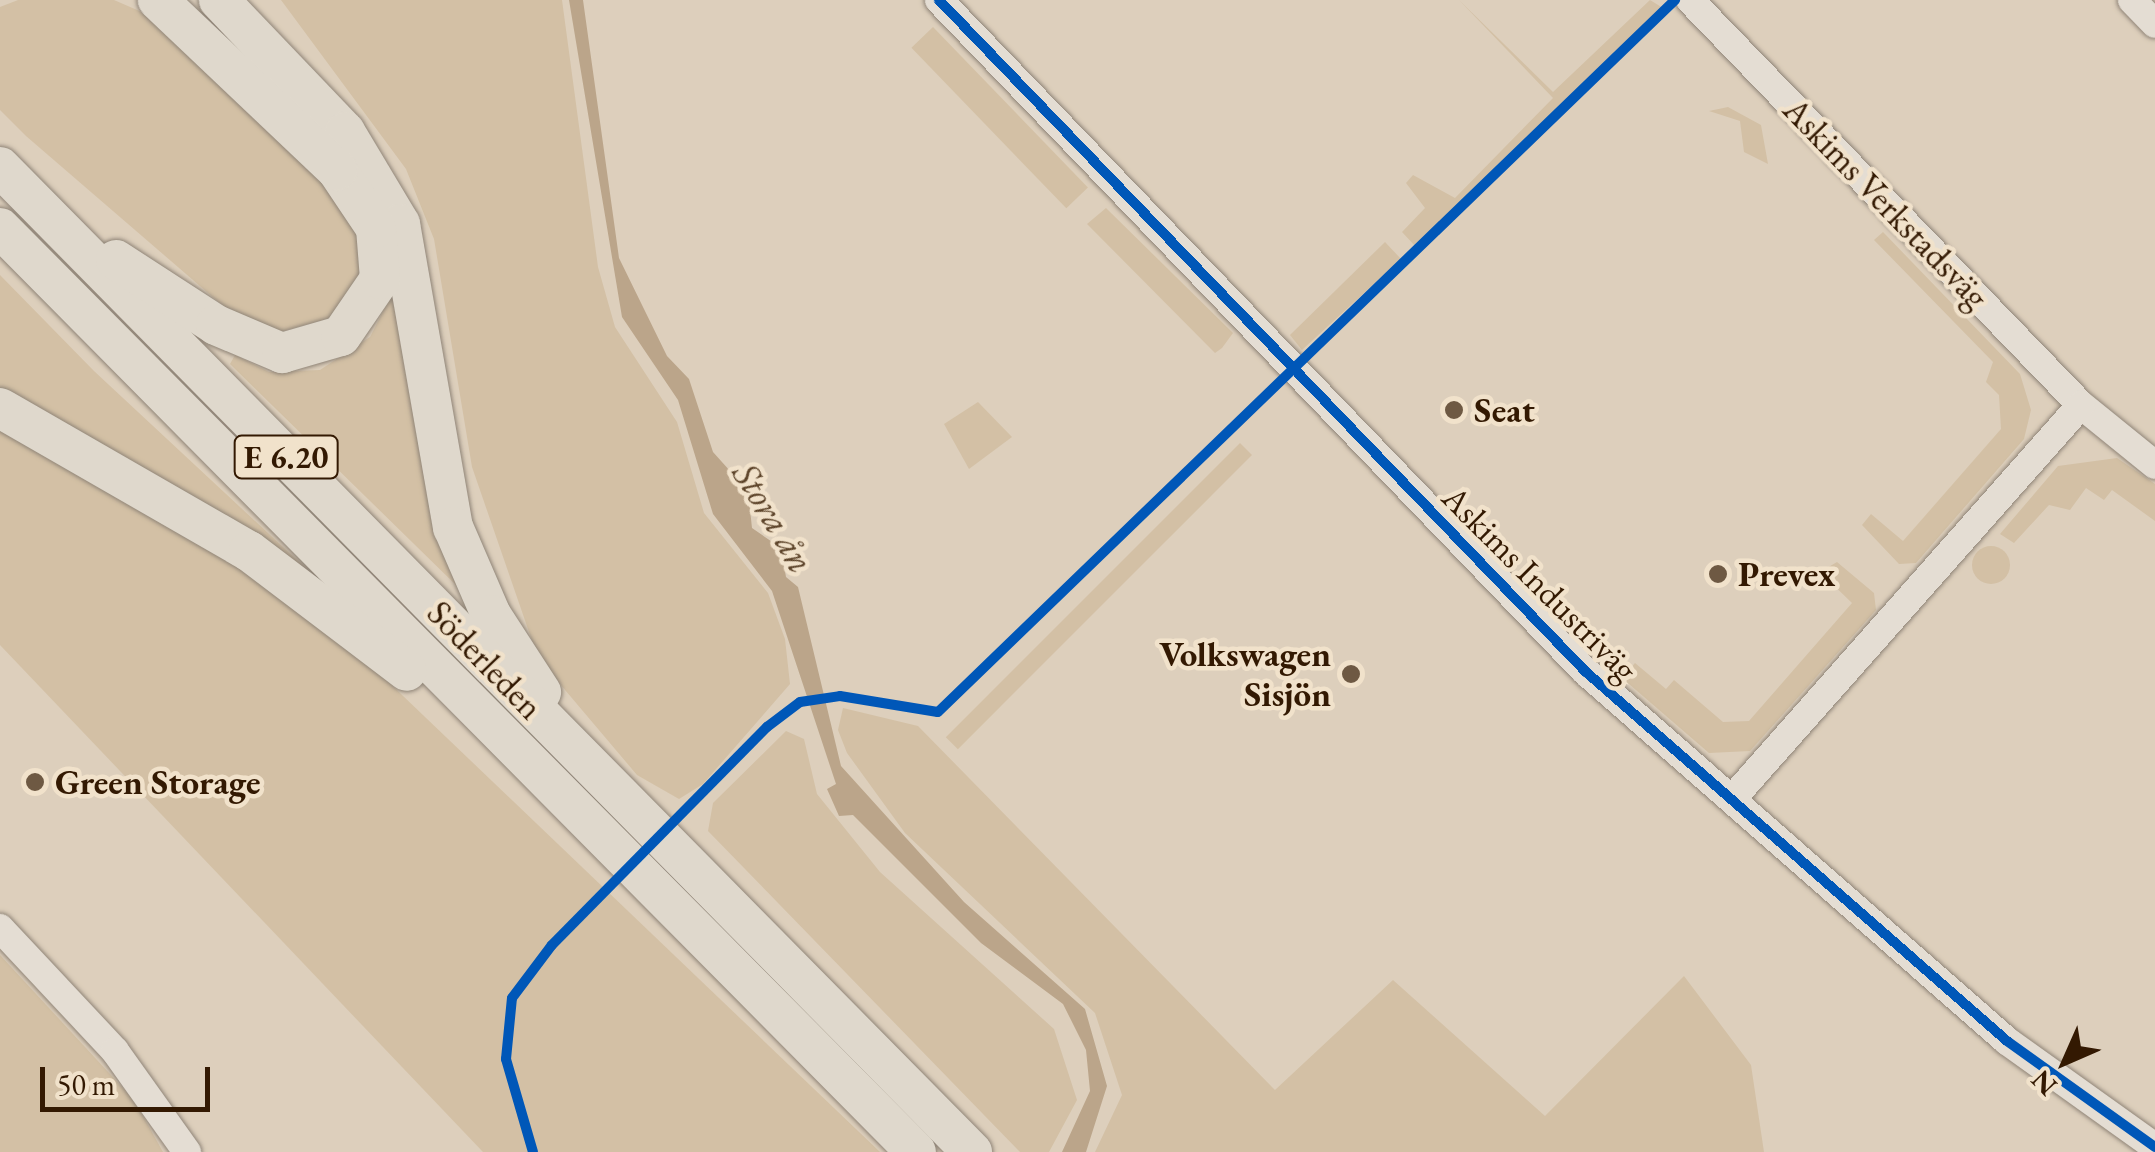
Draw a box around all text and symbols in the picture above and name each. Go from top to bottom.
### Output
street label: Askims Verkstadsväg [1775,89,1997,317]
place label: Seat [1474,389,1535,431]
marker: Seat [1443,399,1465,421]
road number: E 6.20 [234,430,338,484]
water label: Stora ån [723,454,825,580]
street label: Askims Industriväg [1434,477,1646,689]
place label: Prevex [1738,553,1836,595]
marker: Prevex [1707,563,1729,585]
street label: Söderleden [418,592,552,728]
place label: Volkswagen Sisjön [1159,633,1331,715]
marker: Volkswagen Sisjön [1340,663,1362,685]
place label: Green Storage [55,761,261,803]
marker: Green Storage [24,771,46,793]
north arrow [2015,1012,2115,1112]
scale bar [45,1047,215,1109]
text: N [2023,1062,2065,1104]
text: 50 m [57,1065,115,1104]

